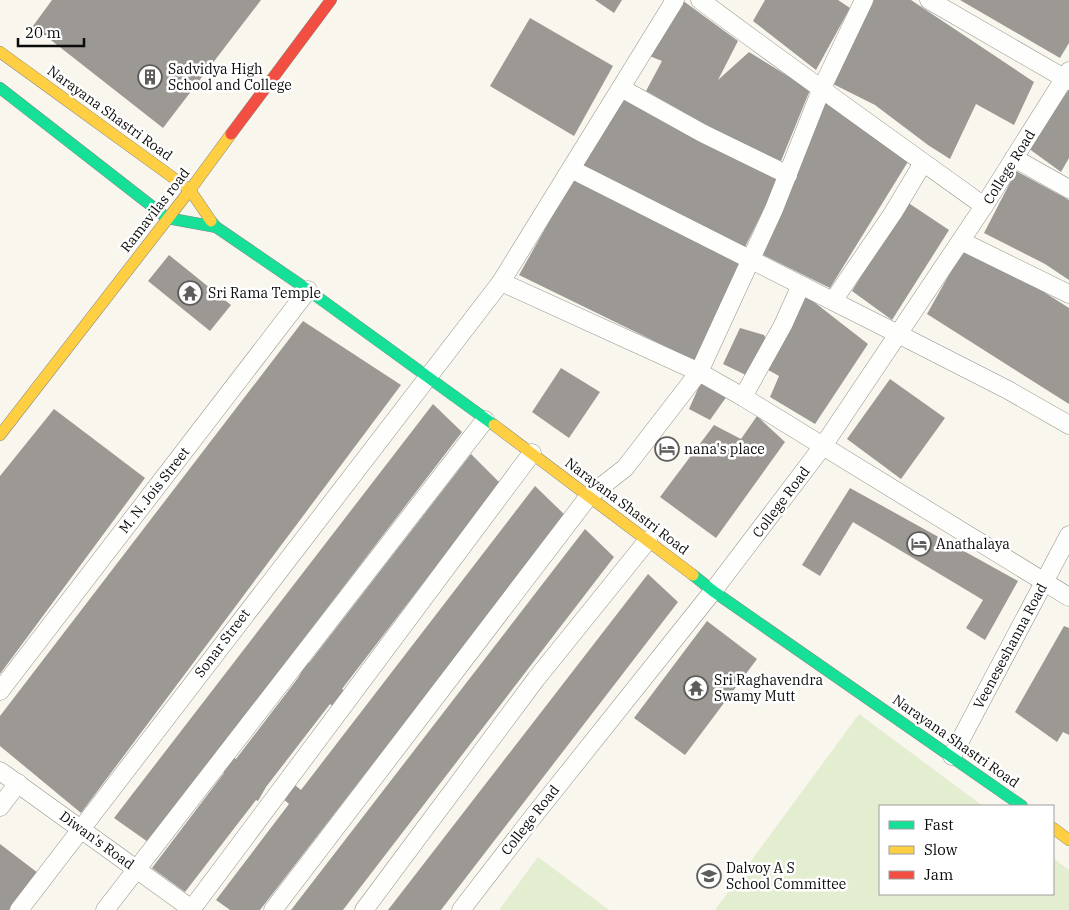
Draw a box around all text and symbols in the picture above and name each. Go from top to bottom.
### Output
scale bar [18,15,84,47]
text: 20 m [25,23,61,42]
place label: Sadvidya High School and College [168,60,292,94]
street label: Narayana Shastri Road [44,61,177,165]
building icon: Sadvidya High School and College [137,64,163,90]
street label: College Road [979,126,1039,208]
street label: Ramavilas road [116,164,194,256]
temple icon: Sri Rama Temple [177,280,203,306]
place label: Sri Rama Temple [208,284,321,302]
hotel icon: nana's place [654,436,680,462]
place label: nana's place [684,440,765,458]
street label: M. N. Jois Street [115,443,193,537]
street label: Narayana Shastri Road [561,454,693,559]
street label: College Road [748,462,814,541]
hotel icon: Anathalaya [906,531,932,557]
place label: Anathalaya [936,535,1010,553]
street label: Veeneseshanna Road [969,580,1051,712]
street label: Sonar Street [190,605,254,681]
place label: Sri Raghavendra Swamy Mutt [714,671,823,705]
temple icon: Sri Raghavendra Swamy Mutt [683,675,709,701]
street label: Narayana Shastri Road [889,690,1023,792]
street label: College Road [497,781,563,859]
legend [879,805,1054,895]
street label: Diwan's Road [56,807,138,873]
text: Fast [924,815,954,834]
text: Slow [924,840,958,859]
place label: Dalvoy A S School Committee [726,859,846,893]
school or university icon: Dalvoy A S School Committee [696,863,722,889]
text: Jam [924,865,953,884]

